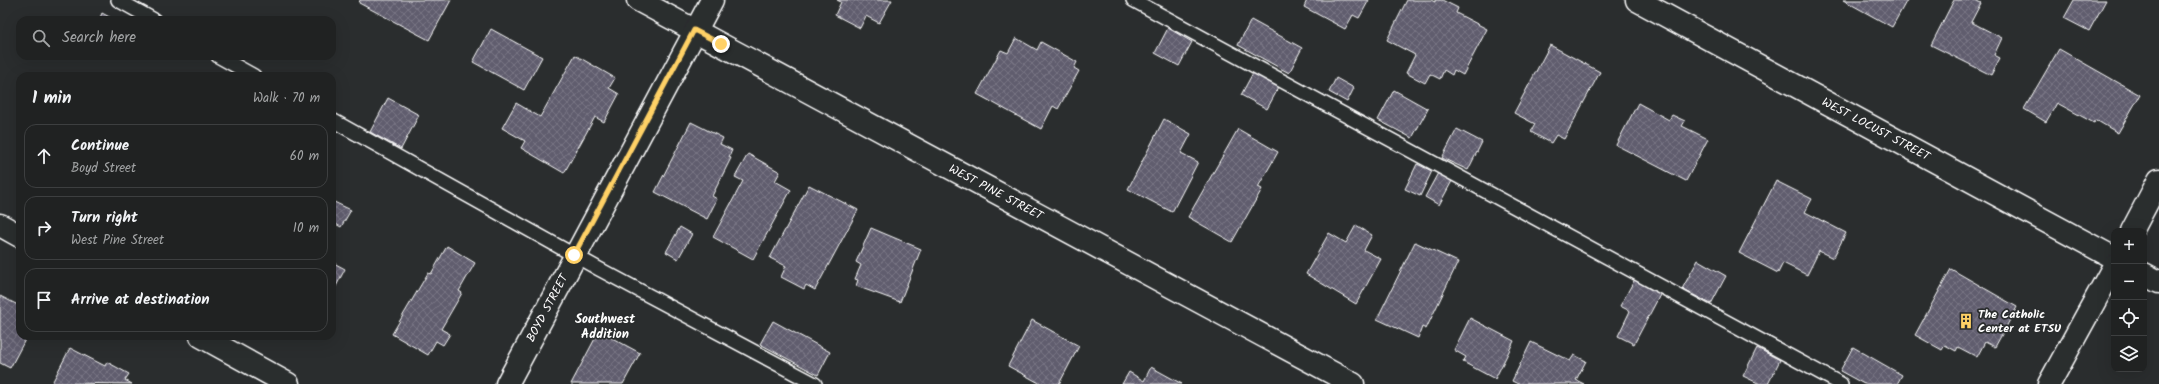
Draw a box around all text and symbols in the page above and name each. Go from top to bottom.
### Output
search box [16,16,336,60]
text: Search here [62,26,136,50]
icon: search [30,27,52,49]
route end [712,35,730,53]
text: 1 min [32,85,71,112]
text: Walk · 70 m [253,88,320,109]
street label: WEST LOCUST STREET [1818,93,1935,167]
text: Continue [71,134,129,158]
icon: ahead [33,145,55,167]
text: 60 m [290,146,319,167]
text: Boyd Street [71,158,136,179]
street label: WEST PINE STREET [945,160,1048,226]
text: Turn right [71,206,138,230]
icon: right [33,217,55,239]
text: 10 m [293,218,319,239]
map controls [2111,228,2147,372]
button: + [2111,228,2147,264]
text: West Pine Street [71,230,164,251]
route start [565,246,583,264]
button: − [2111,264,2147,300]
street label: BOYD STREET [522,269,574,346]
text: Arrive at destination [71,288,210,312]
icon: arrive [33,289,55,311]
button: locate [2111,300,2147,336]
place label: The Catholic Center at ETSU [1978,305,2062,338]
district label: Southwest Addition [575,309,635,345]
building icon: The Catholic Center at ETSU [1957,312,1975,330]
button: layers [2111,336,2147,372]

